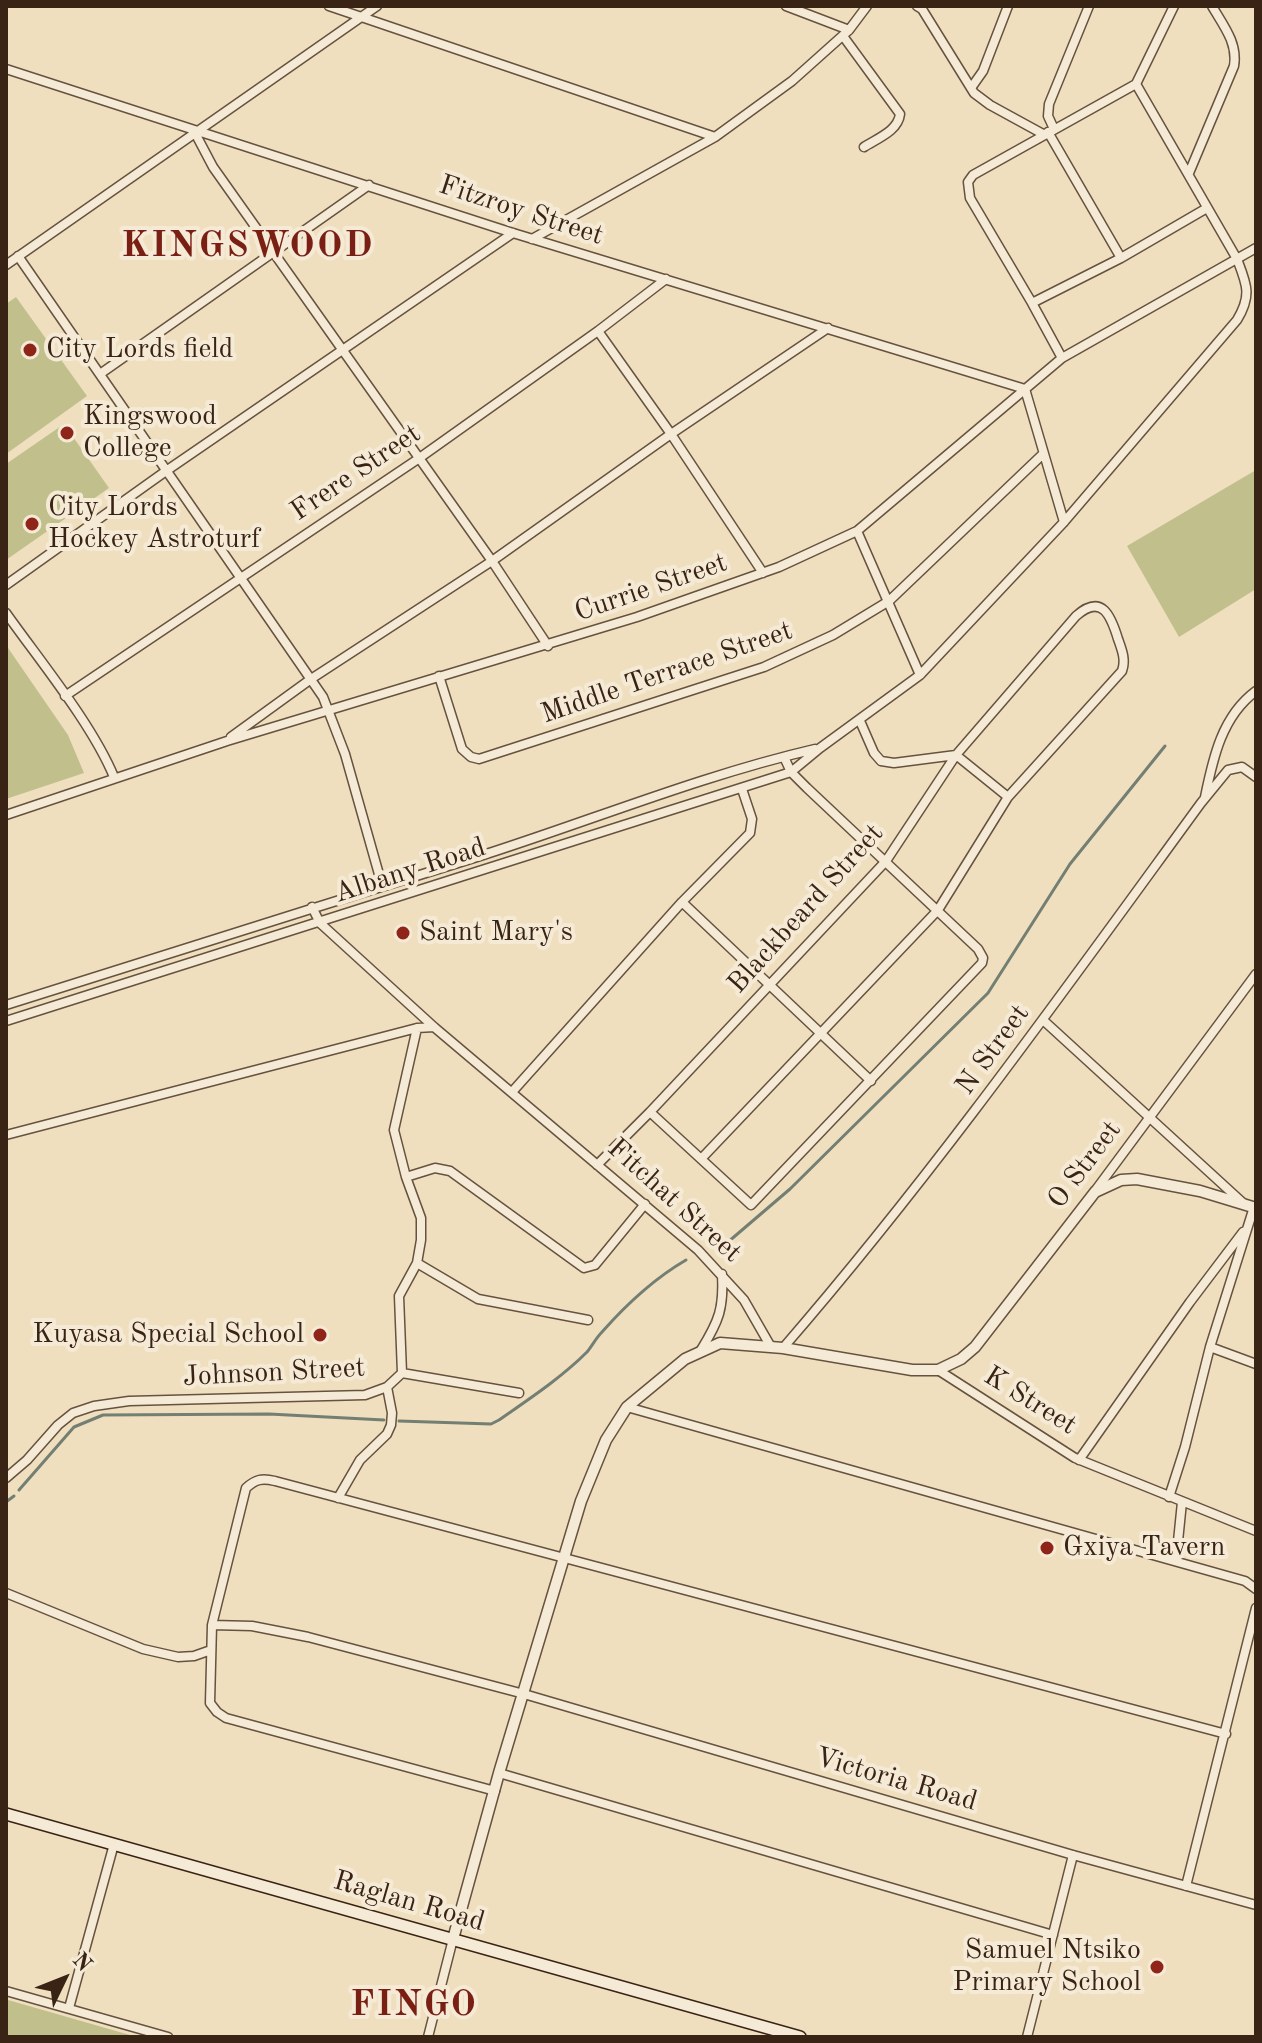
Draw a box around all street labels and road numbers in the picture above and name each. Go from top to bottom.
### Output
street label: Fitzroy Street [435,169,607,253]
street label: Frere Street [285,417,427,529]
street label: Currie Street [570,546,732,630]
street label: Middle Terrace Street [537,614,797,732]
street label: Blackbeard Street [721,817,891,1001]
street label: Albany Road [330,831,490,911]
street label: N Street [949,998,1037,1102]
street label: O Street [1041,1114,1129,1216]
street label: Fitchat Street [600,1132,748,1270]
street label: Johnson Street [182,1351,366,1395]
street label: K Street [977,1359,1083,1443]
street label: Victoria Road [811,1741,981,1819]
street label: Raglan Road [330,1864,488,1940]

